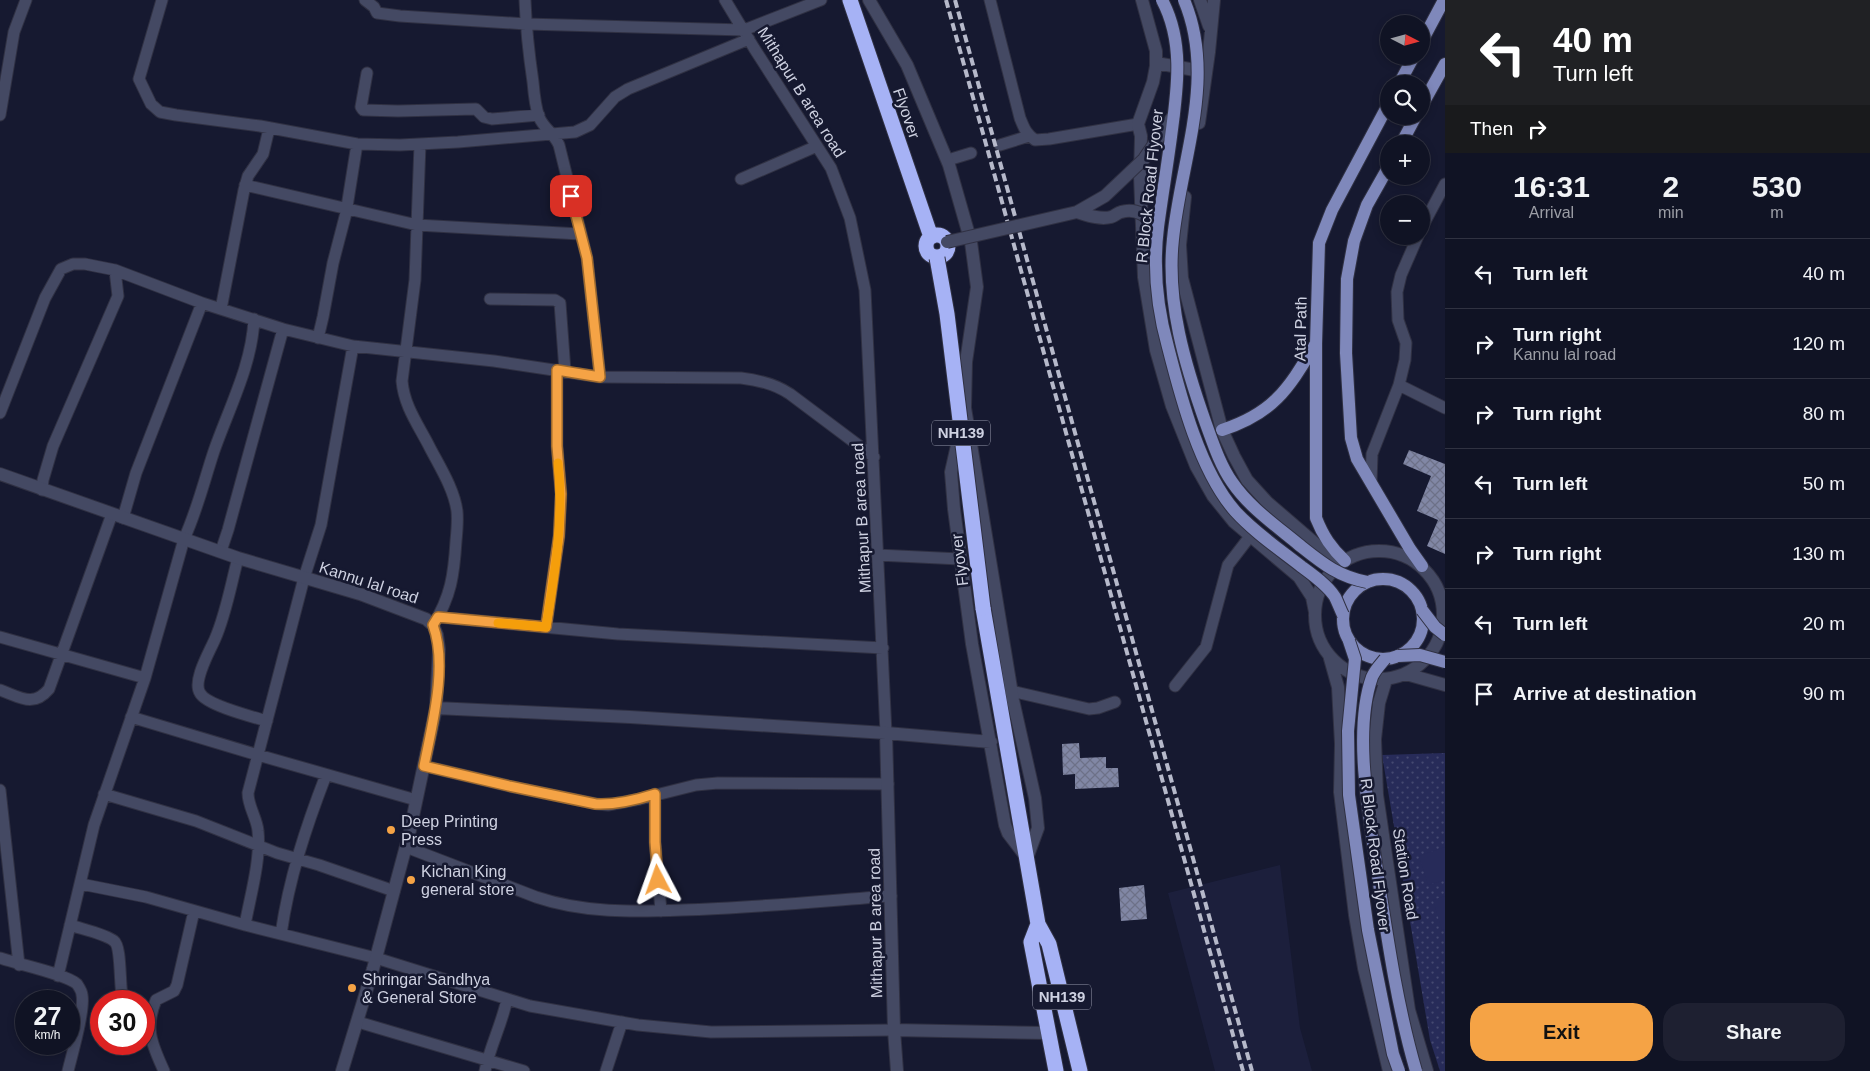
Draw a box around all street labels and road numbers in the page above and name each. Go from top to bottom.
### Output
street label: Mithapur B area road [755,24,849,161]
street label: Flyover [890,86,923,141]
street label: R Block Road Flyover [1133,108,1166,264]
street label: Atal Path [1291,296,1310,362]
road number: NH139 [932,420,990,446]
street label: Mithapur B area road [849,442,874,593]
street label: Flyover [948,532,971,587]
street label: Kannu lal road [317,558,421,607]
street label: R Block Road Flyover [1358,777,1393,934]
street label: Station Road [1390,827,1421,921]
street label: Mithapur B area road [866,848,885,998]
road number: NH139 [1033,984,1091,1010]

